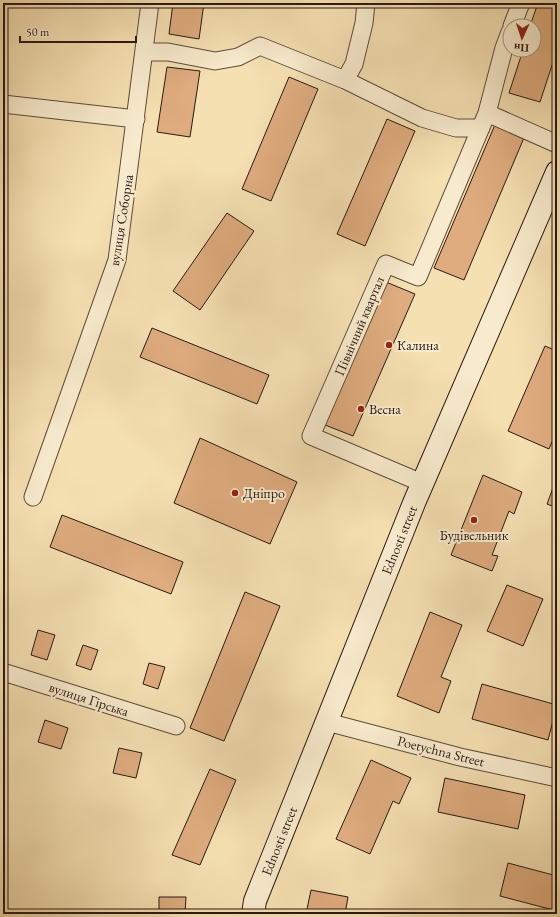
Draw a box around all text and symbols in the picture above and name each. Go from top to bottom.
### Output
scale bar [20,18,136,44]
north arrow [502,18,542,58]
text: 50 m [26,24,50,40]
text: Пн [513,41,529,55]
street label: вулиця Соборна [105,173,137,267]
street label: Північний квартал [330,273,388,378]
place label: Калина [397,336,439,354]
marker: Калина [384,340,394,350]
place label: Весна [369,400,401,418]
marker: Весна [356,404,366,414]
place label: Дніпро [243,484,285,502]
marker: Дніпро [230,488,240,498]
street label: Ednosti street [377,502,421,577]
marker: Будівельник [469,515,479,525]
place label: Будівельник [440,526,509,544]
street label: вулиця Гірська [47,678,132,720]
street label: Poetychna Street [396,731,487,771]
street label: Ednosti street [257,803,301,878]

